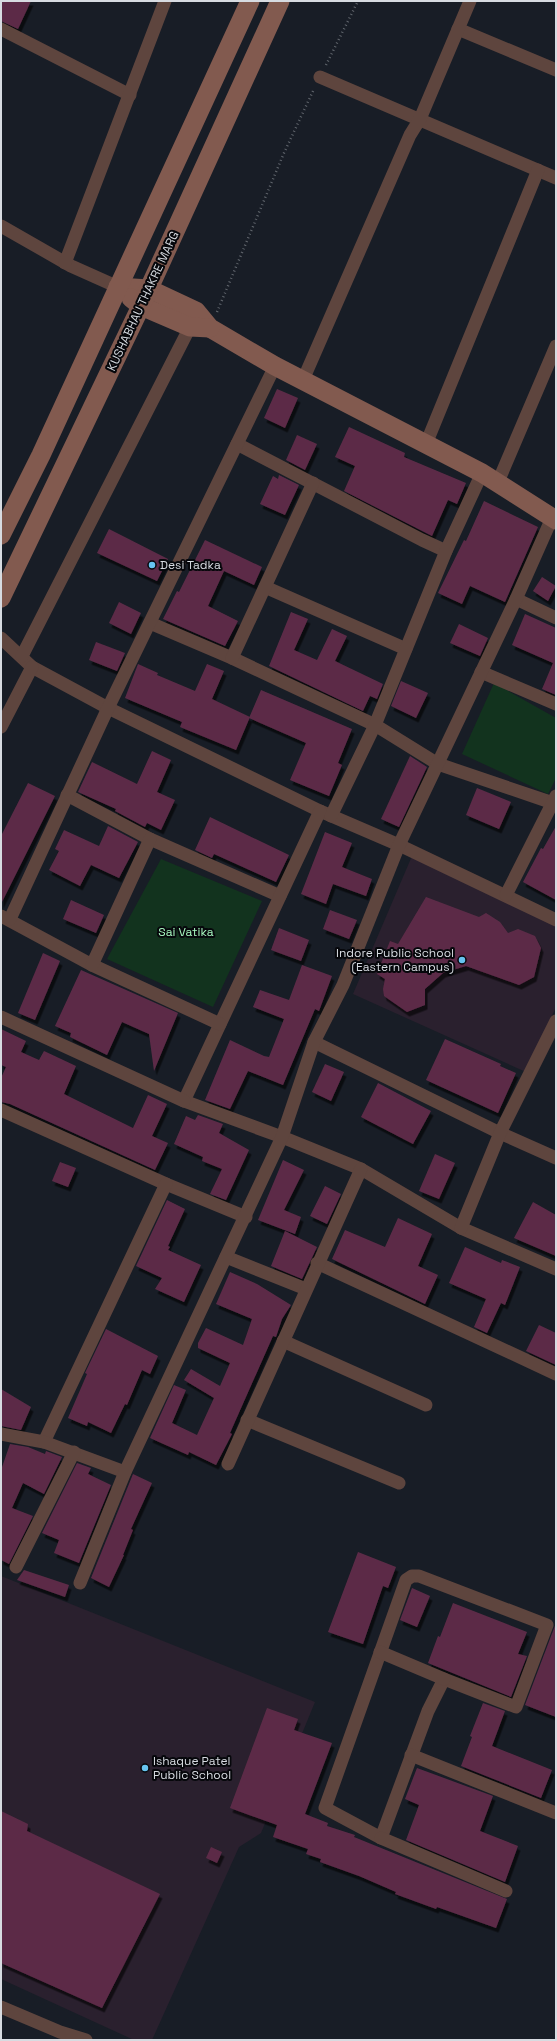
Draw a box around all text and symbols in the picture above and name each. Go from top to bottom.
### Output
street label: KUSHABHAU THAKRE MARG [103,228,183,374]
place label: Desi Tadka [160,557,221,573]
marker: Desi Tadka [147,560,157,570]
park label: Sai Vatika [158,924,214,940]
place label: Indore Public School (Eastern Campus) [336,945,454,975]
marker: Indore Public School (Eastern Campus) [457,955,467,965]
place label: Ishaque Patel Public School [153,1753,231,1783]
marker: Ishaque Patel Public School [140,1763,150,1773]

